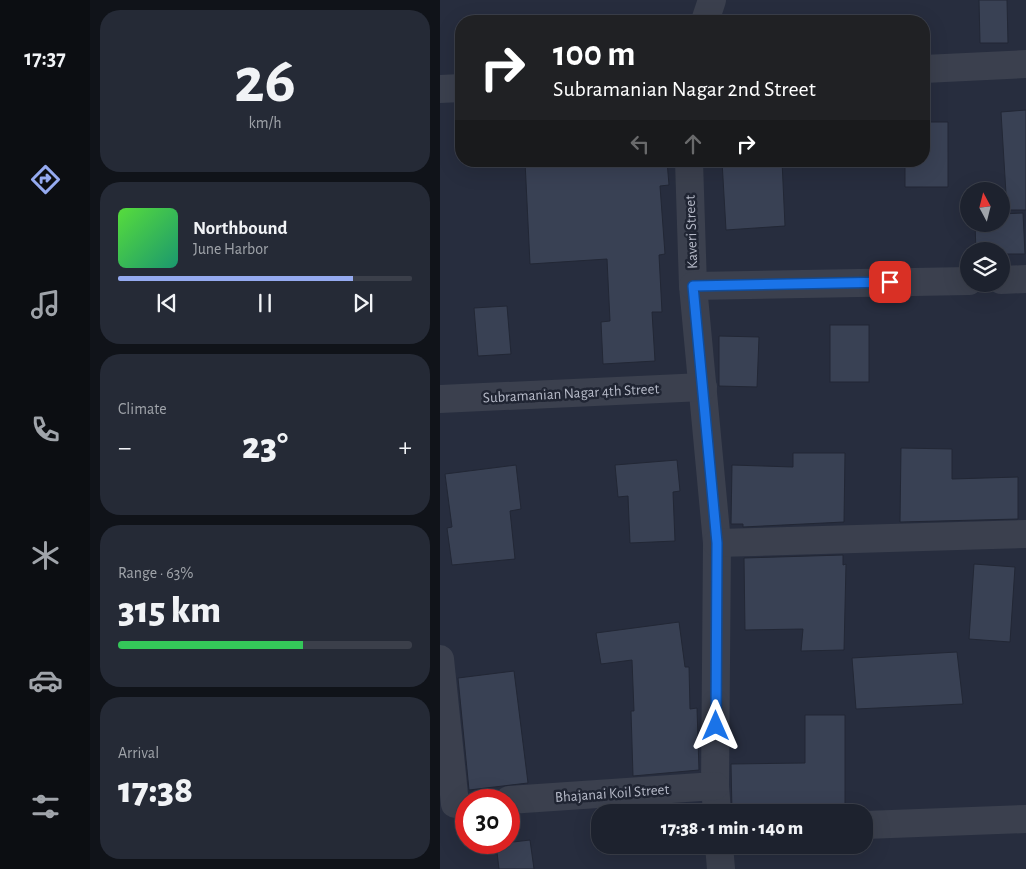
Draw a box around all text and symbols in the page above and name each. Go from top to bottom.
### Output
icon: right [470,35,535,100]
text: 100 m [553,37,636,72]
text: 17:37 [24,47,66,69]
text: 26 [234,49,296,114]
text: Subramanian Nagar 2nd Street [553,78,816,100]
text: km/h [248,115,282,131]
icon: left [626,130,654,158]
icon: ahead [679,130,707,158]
icon: right [732,130,760,158]
icon: directions [28,162,63,197]
north arrow [960,182,1010,232]
map controls [960,182,1010,292]
street label: Kaveri Street [683,194,700,269]
text: Northbound [193,219,288,238]
text: June Harbor [193,241,268,257]
button: layers [960,242,1010,292]
pin [869,261,911,303]
icon: arrive [876,268,904,296]
icon: music [28,287,63,322]
icon: previous [153,289,181,317]
icon: pause [251,289,279,317]
icon: next [349,289,377,317]
street label: Subramanian Nagar 4th Street [482,381,660,406]
text: Climate [118,401,167,417]
icon: phone [28,412,63,447]
text: 23° [242,428,288,466]
text: − [118,434,131,462]
text: + [399,434,412,462]
icon: climate [28,538,63,573]
text: Range · 63% [118,565,193,581]
text: 315 km [118,592,221,630]
icon: car [28,663,63,698]
position arrow [689,699,741,751]
text: Arrival [118,745,159,761]
text: 17:38 [118,772,193,810]
street label: Bhajanai Koil Street [554,782,670,805]
icon: filters [28,789,63,824]
speed limit sign: 30 [455,789,520,854]
text: 17:38 · 1 min · 140 m [661,819,803,838]

